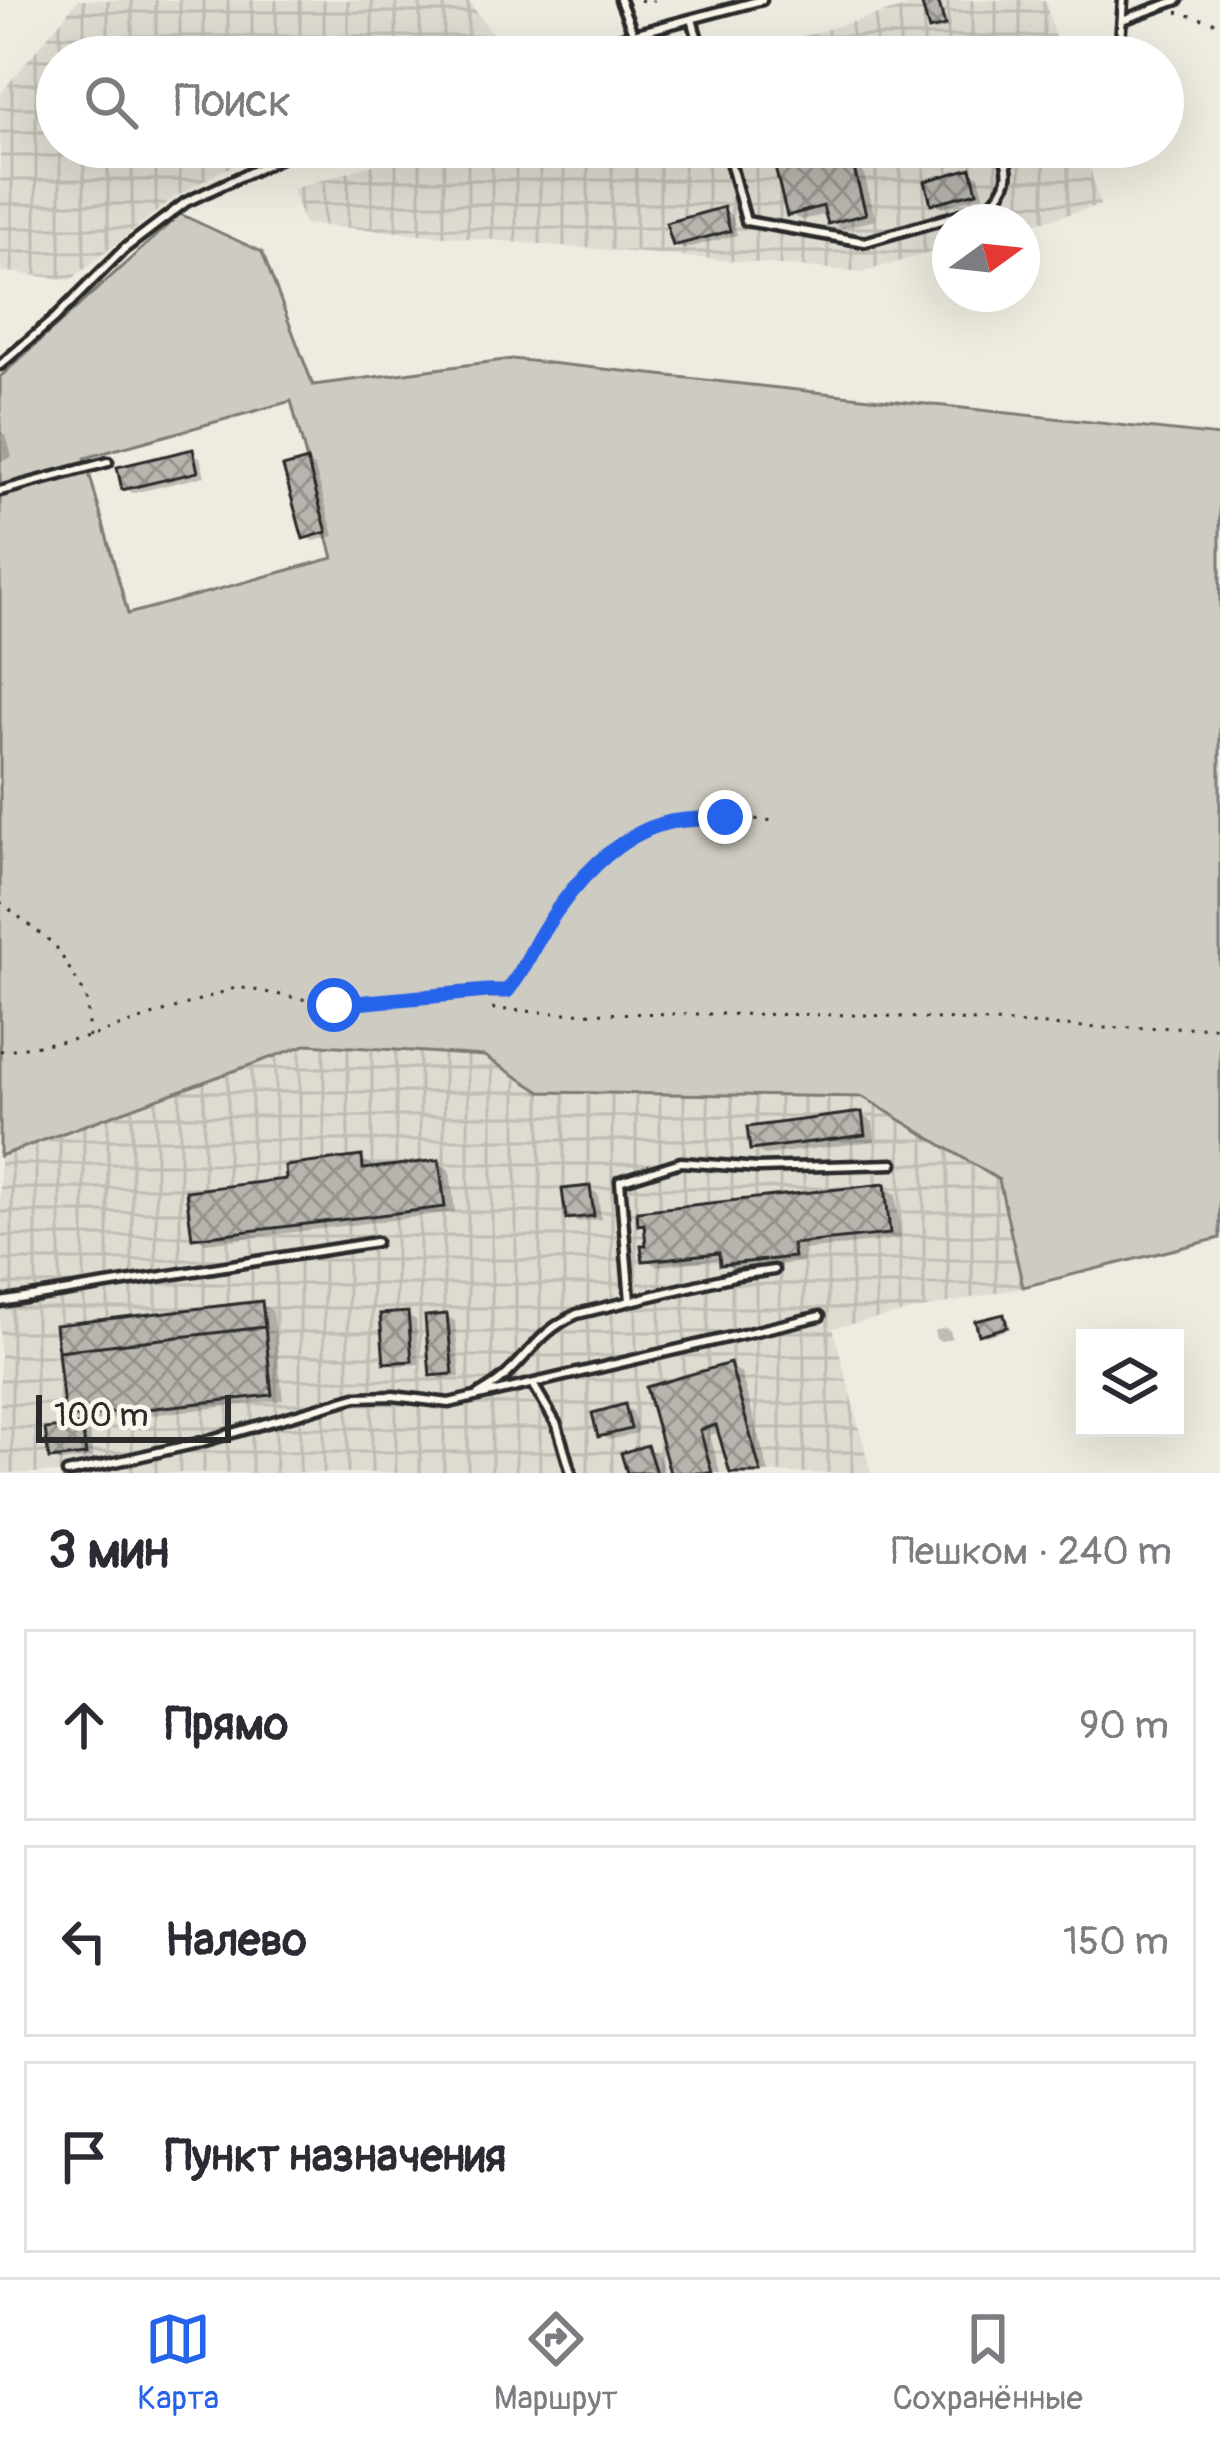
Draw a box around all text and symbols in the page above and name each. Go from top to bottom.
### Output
search box [36,36,1184,168]
icon: search [78,69,144,135]
text: Поиск [174,74,291,130]
north arrow [932,204,1040,312]
route end [698,790,752,844]
route start [307,978,361,1032]
map controls [1076,1329,1184,1437]
button: layers [1076,1329,1184,1437]
scale bar [36,1389,231,1442]
text: 100 m [54,1395,148,1436]
text: 3 мин [48,1519,169,1583]
text: Пешком · 240 m [891,1527,1172,1576]
icon: ahead [51,1692,117,1758]
text: Прямо [165,1697,288,1753]
text: 90 m [1079,1701,1169,1750]
icon: left [51,1908,117,1974]
text: Налево [165,1913,307,1969]
text: 150 m [1063,1917,1169,1966]
icon: arrive [51,2124,117,2190]
text: Пункт назначения [165,2129,506,2185]
tab: Карта [137,2306,219,2419]
tab: Маршрут [494,2306,618,2419]
tab: Сохранённые [892,2306,1083,2419]

